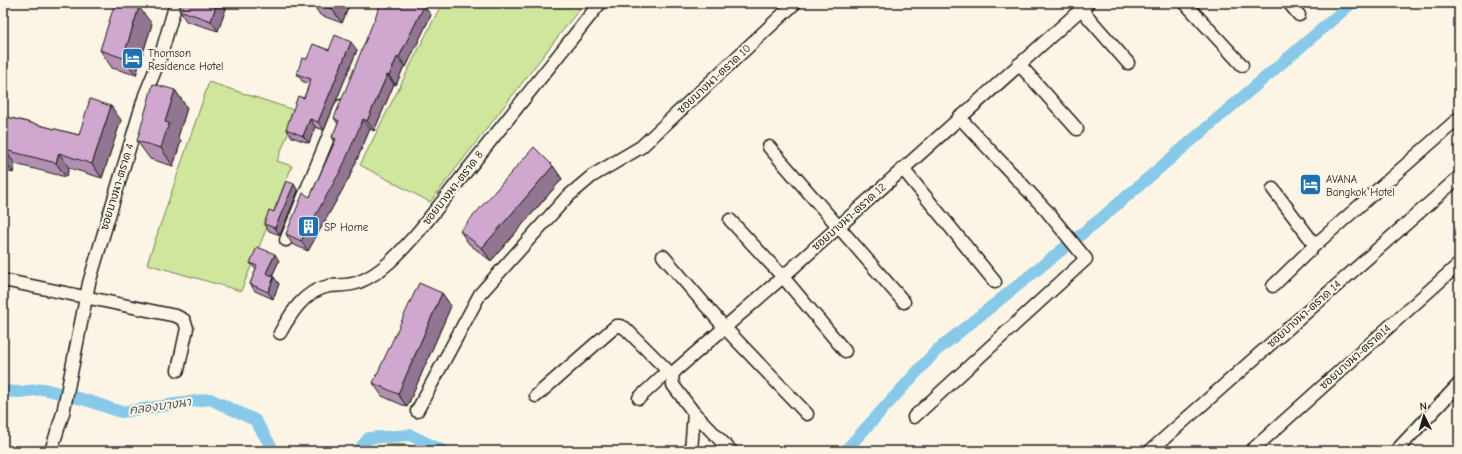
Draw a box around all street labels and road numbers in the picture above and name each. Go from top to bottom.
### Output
street label: ซอยบางนา-ตราด 10 [675,42,753,116]
street label: ซอยบางนา-ตราด 4 [98,142,136,232]
street label: ซอยบางนา-ตราด 8 [420,148,486,228]
street label: ซอยบางนา-ตราด 12 [809,180,889,254]
street label: ซอยบางนา-ตราด 14 [1265,278,1343,350]
street label: ซอยบางนา-ตราด14 [1317,322,1393,392]

